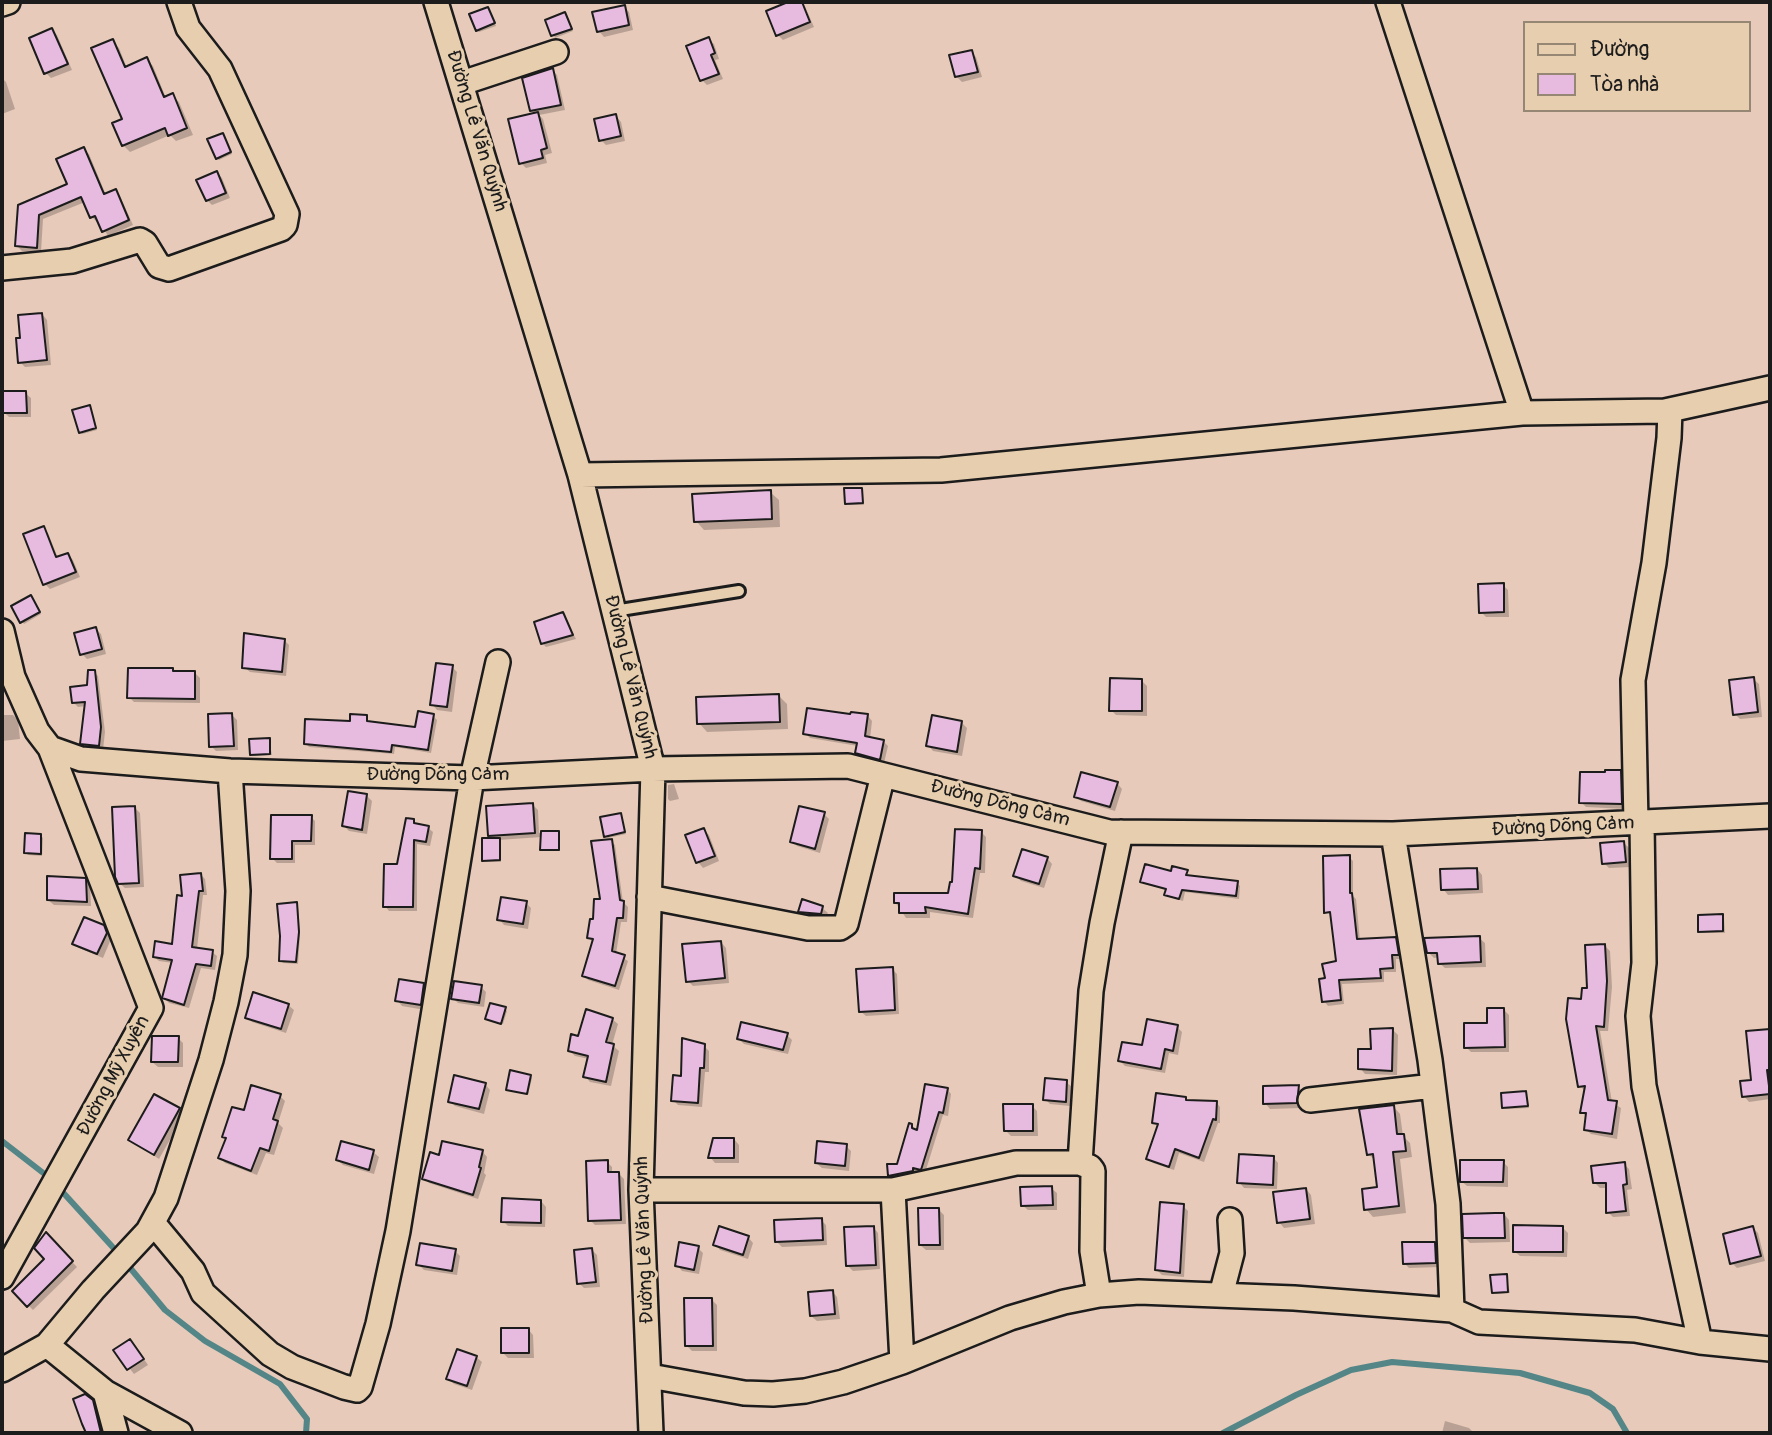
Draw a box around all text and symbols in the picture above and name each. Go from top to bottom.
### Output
legend [1524,21,1751,112]
text: Đường [1590,36,1649,63]
street label: Đường Lê Văn Quýnh [441,47,511,215]
text: Tòa nhà [1590,71,1659,98]
street label: Đường Lê Văn Quýnh [599,593,661,761]
street label: Đường Dõng Cảm [367,764,509,786]
street label: Đường Dõng Cảm [928,776,1072,832]
street label: Đường Dõng Cảm [1491,812,1635,842]
street label: Đường Mỹ Xuyên [73,1012,155,1140]
street label: Đường Lê Văn Quýnh [631,1156,659,1324]

